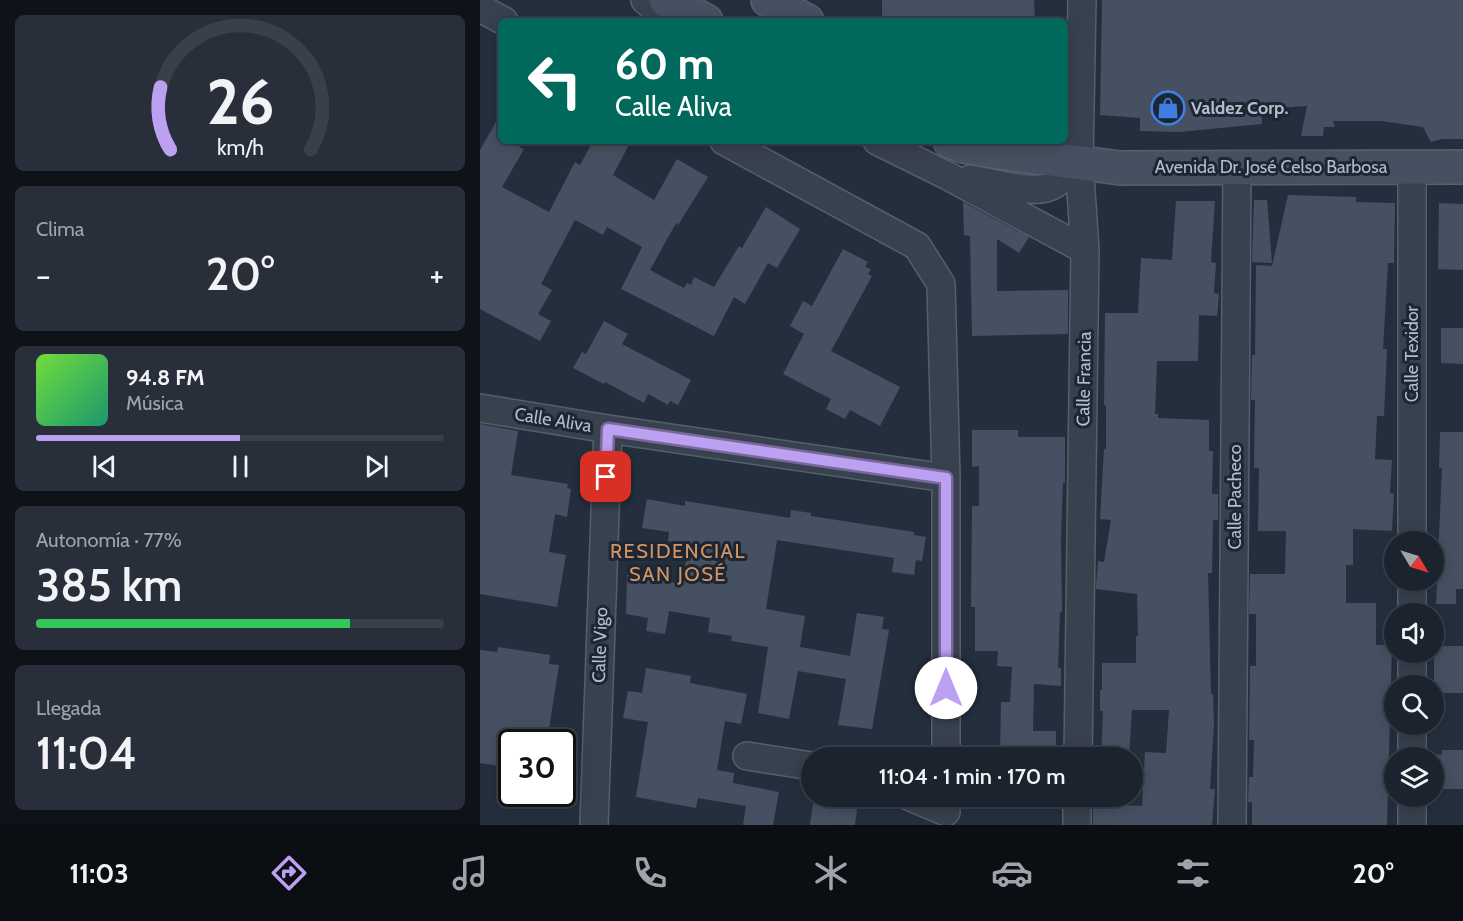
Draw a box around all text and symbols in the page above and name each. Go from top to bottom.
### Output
text: 60 m [615,38,714,90]
icon: left [516,42,594,120]
text: 26 [206,64,274,140]
text: Calle Aliva [615,90,732,123]
shop icon: Valdez Corp. [1150,90,1186,126]
place label: Valdez Corp. [1191,97,1288,119]
text: km/h [217,134,263,160]
street label: Avenida Dr. José Celso Barbosa [1155,156,1388,178]
text: Clima [36,217,84,241]
text: 20° [206,247,274,301]
text: − [36,255,51,295]
text: + [429,255,444,295]
street label: Calle Texidor [1401,305,1423,402]
street label: Calle Francia [1072,331,1096,427]
text: 94.8 FM [126,364,205,391]
text: Música [126,391,184,415]
street label: Calle Aliva [513,403,593,437]
street label: Calle Pacheco [1224,444,1246,550]
icon: previous [88,450,121,483]
icon: pause [224,450,257,483]
icon: next [360,450,393,483]
pin [580,451,631,502]
icon: arrive [589,460,622,493]
text: Autonomía · 77% [36,528,182,552]
north arrow [1384,531,1444,591]
map controls [1384,531,1444,807]
district label: RESIDENCIAL SAN JOSÉ [610,539,746,586]
text: 385 km [36,558,182,612]
button: sound [1384,603,1444,663]
street label: Calle Vigo [588,607,612,683]
position arrow [914,656,978,720]
button: search [1384,675,1444,735]
text: Llegada [36,696,101,720]
text: 11:04 [36,726,136,780]
speed limit sign: 30 [498,729,576,807]
button: layers [1384,747,1444,807]
text: 11:04 · 1 min · 170 m [879,763,1065,790]
icon: directions [268,852,310,894]
icon: music [449,852,491,894]
icon: phone [629,852,671,894]
icon: climate [810,852,852,894]
icon: car [991,852,1033,894]
icon: filters [1172,852,1214,894]
text: 11:03 [69,857,129,890]
text: 20° [1352,857,1394,890]

